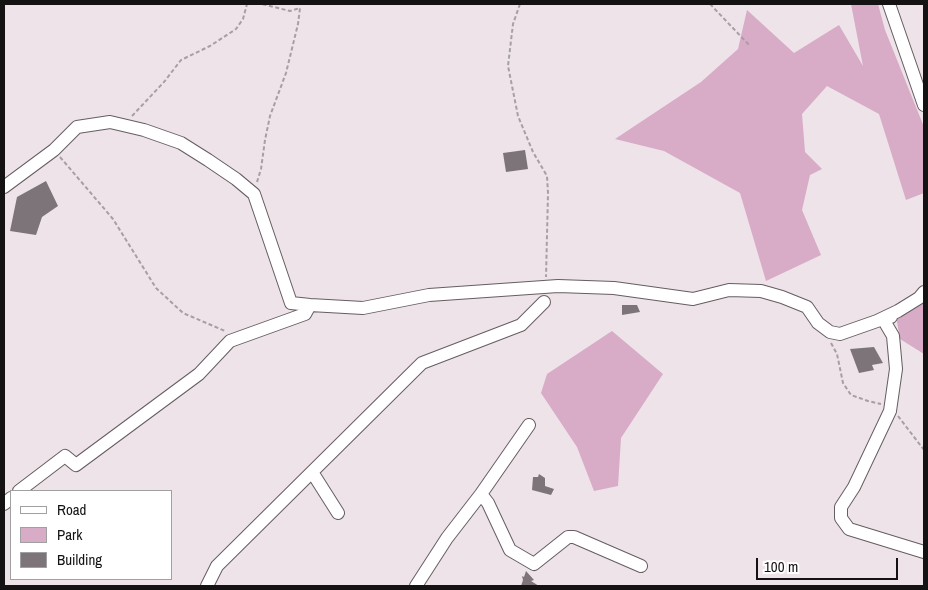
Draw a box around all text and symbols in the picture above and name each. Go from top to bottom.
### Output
legend [10,490,172,580]
text: Road [57,499,86,520]
text: Park [57,524,82,545]
scale bar [758,548,900,580]
text: Building [57,549,102,570]
text: 100 m [764,556,798,577]

